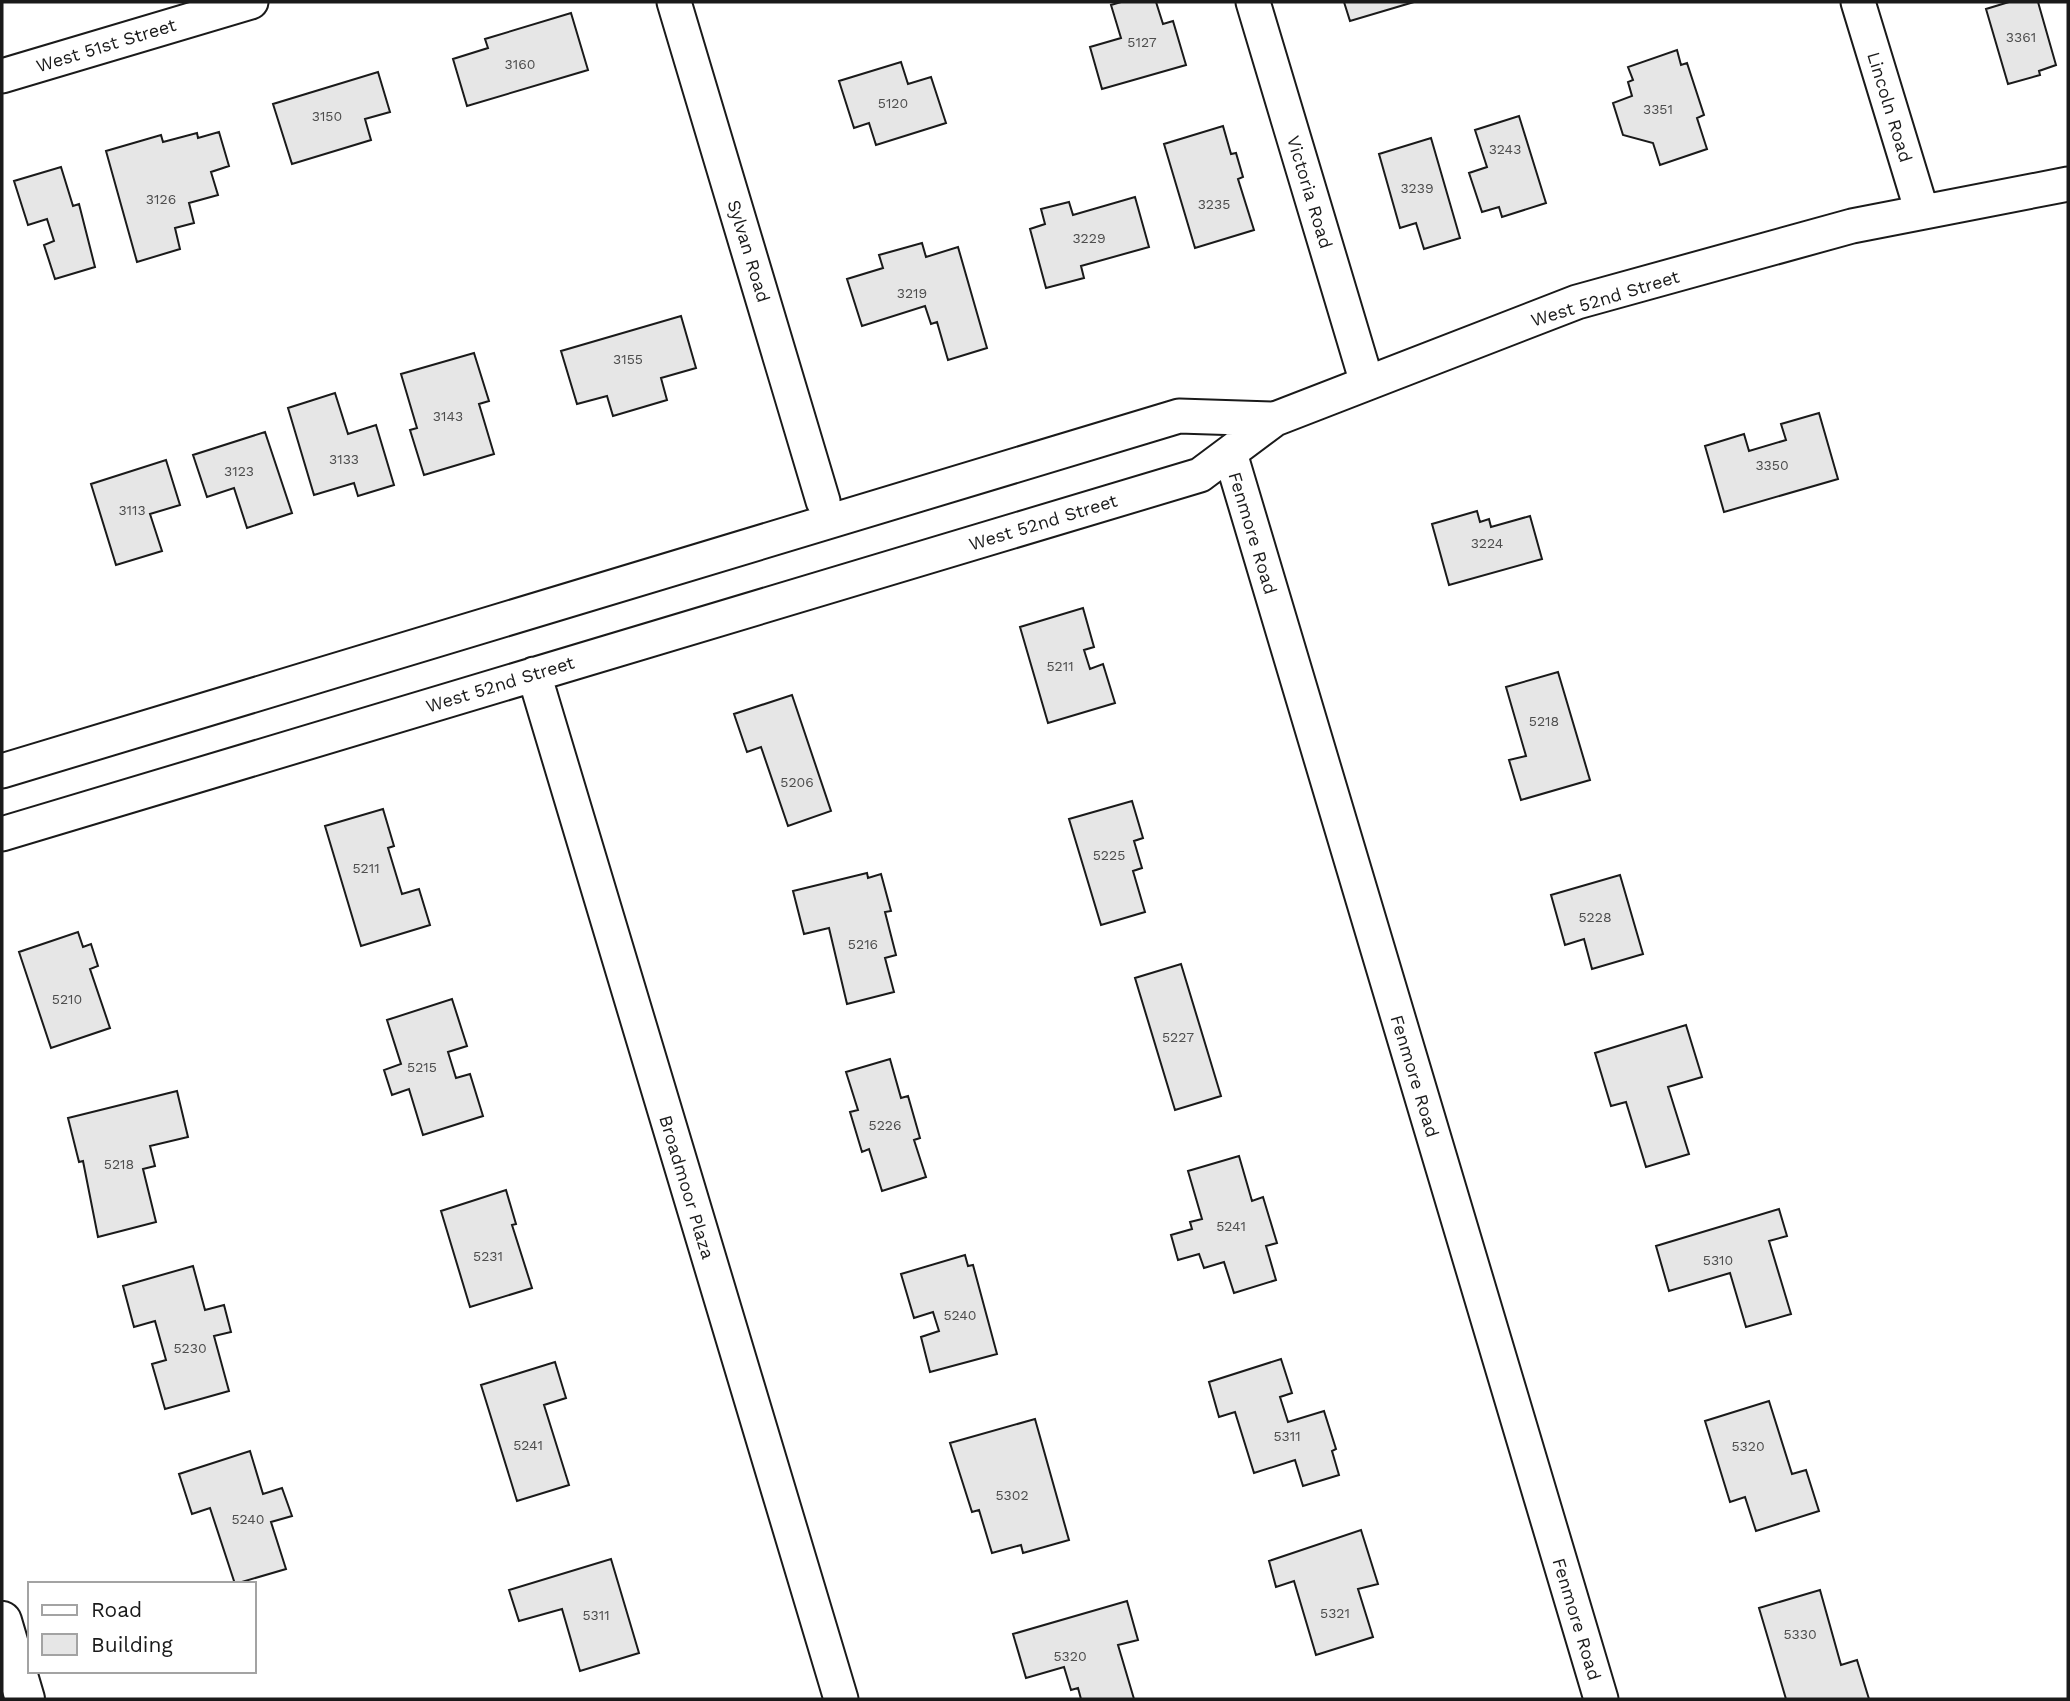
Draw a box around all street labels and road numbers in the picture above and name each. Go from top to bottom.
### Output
street label: West 51st Street [34,14,179,76]
street label: Lincoln Road [1863,49,1917,165]
street label: Victoria Road [1283,133,1337,251]
street label: Sylvan Road [723,197,775,305]
street label: West 52nd Street [1528,265,1682,331]
street label: Fenmore Road [1224,469,1282,597]
street label: West 52nd Street [966,489,1120,555]
street label: West 52nd Street [423,651,577,717]
street label: Fenmore Road [1386,1012,1444,1140]
street label: Broadmoor Plaza [655,1112,719,1262]
street label: Fenmore Road [1548,1555,1606,1683]

